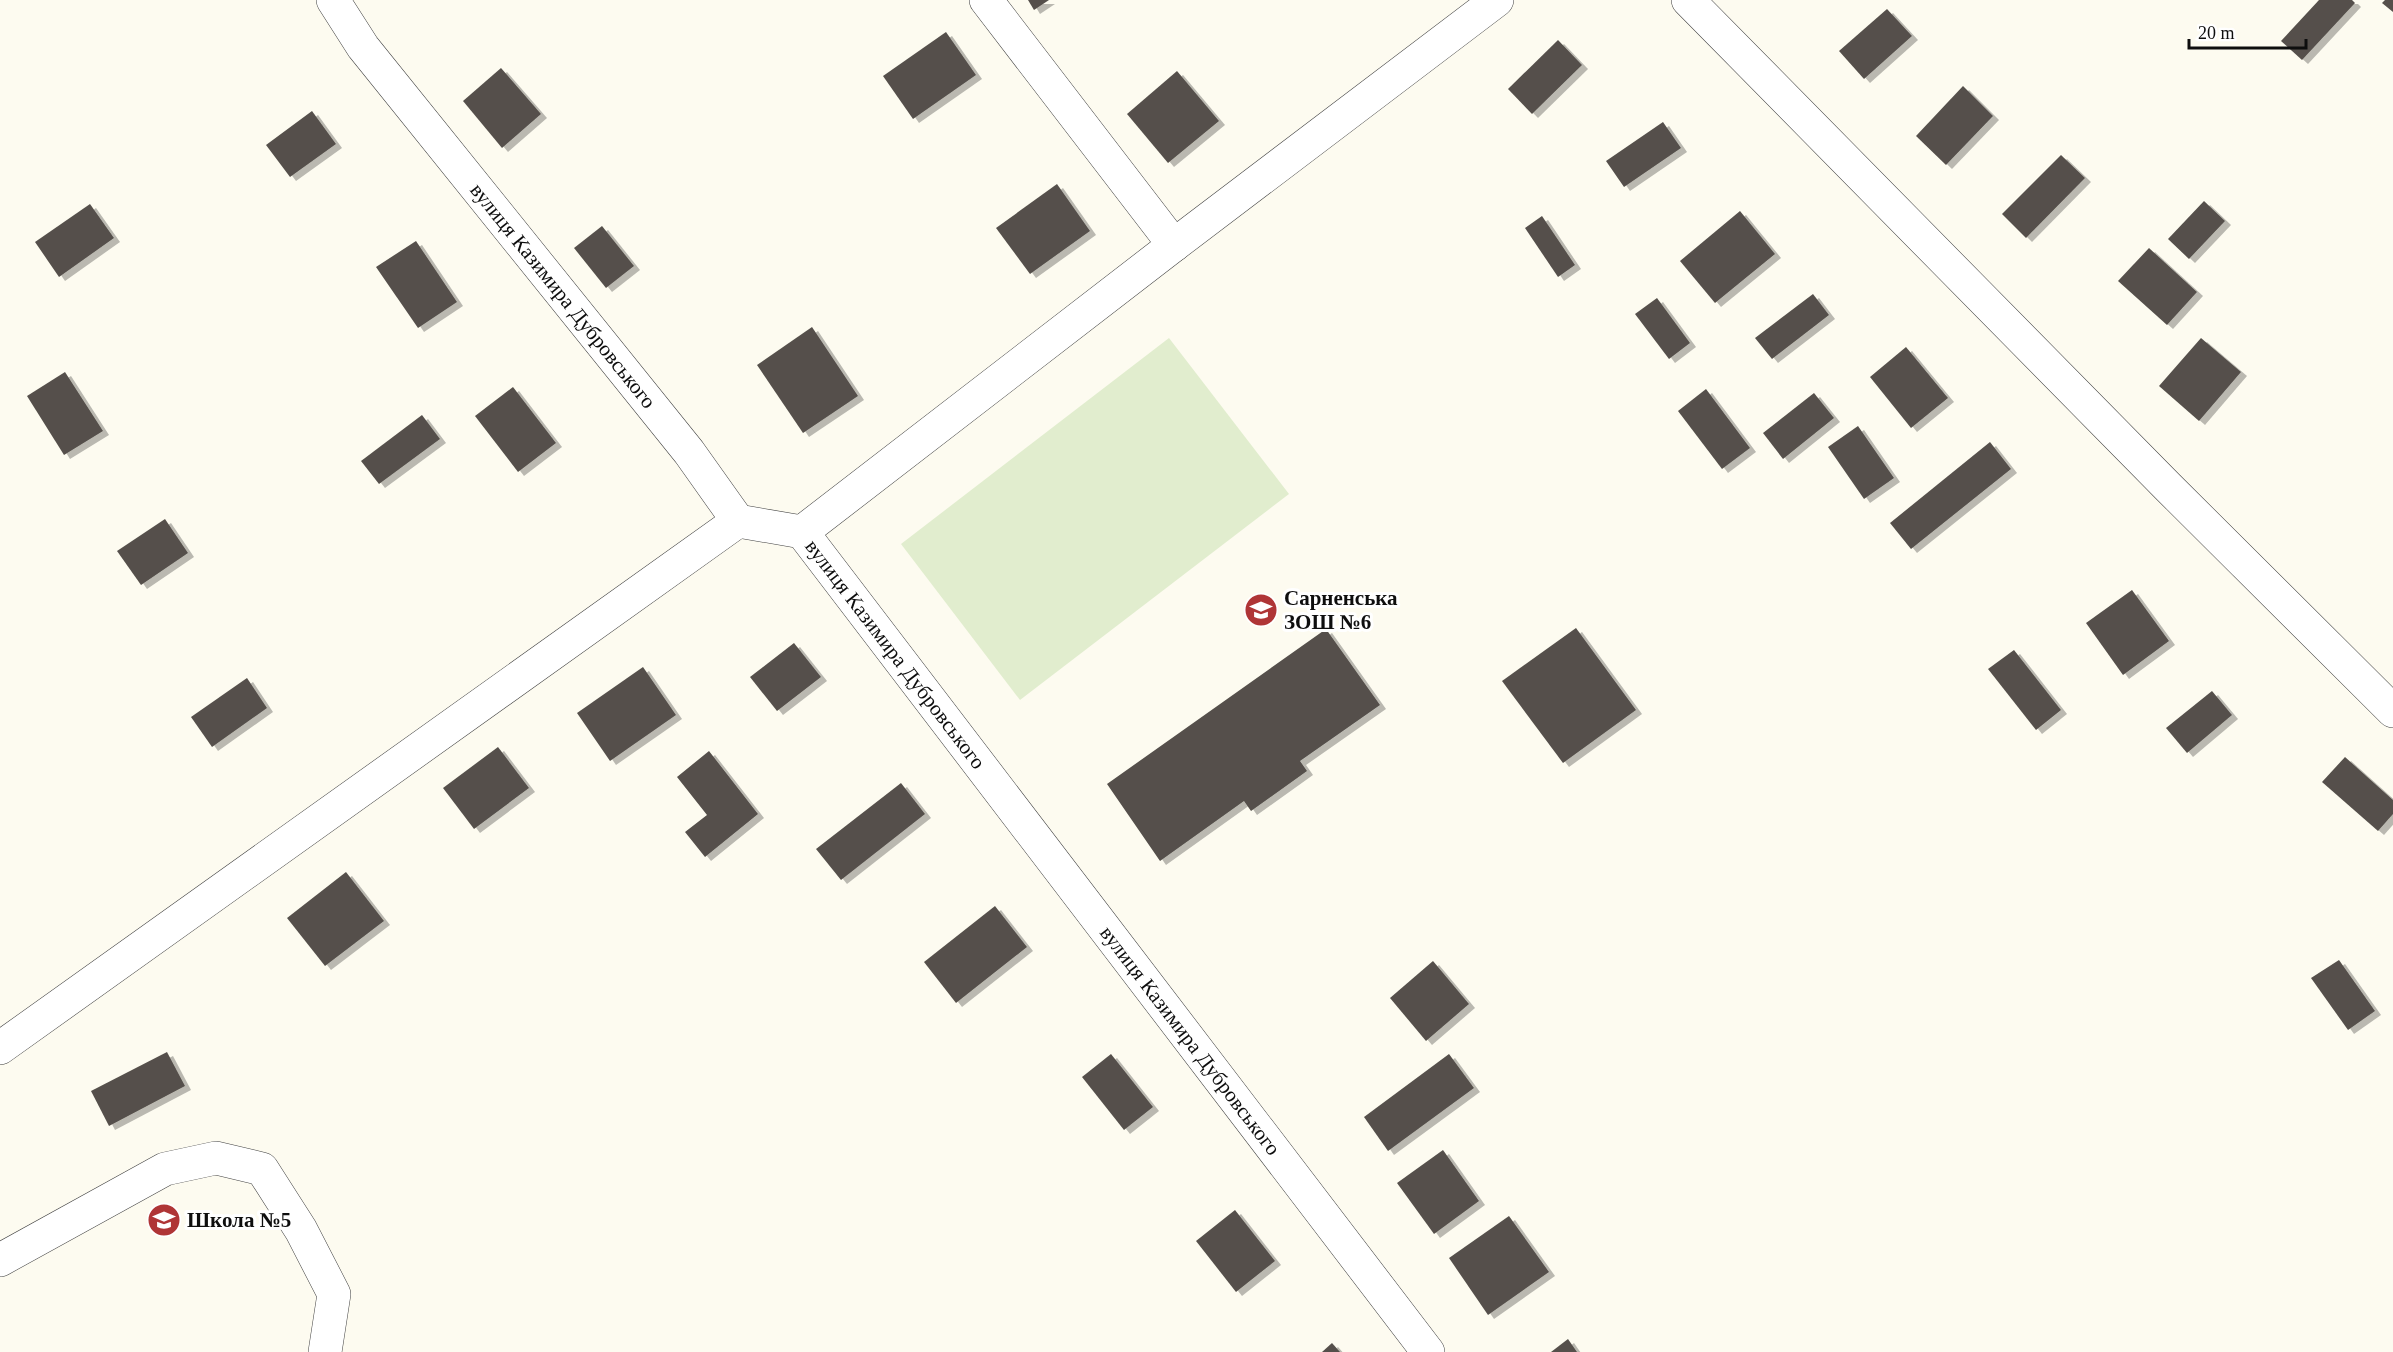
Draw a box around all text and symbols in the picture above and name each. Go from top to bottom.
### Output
scale bar [2189,12,2306,50]
text: 20 m [2198,23,2235,43]
street label: вулиця Казимира Дубровського [465,178,661,413]
street label: вулиця Казимира Дубровського [800,535,990,774]
place label: Сарненська ЗОШ №6 [1284,586,1398,634]
school or university icon: Сарненська ЗОШ №6 [1243,592,1279,628]
street label: вулиця Казимира Дубровського [1095,921,1285,1160]
school or university icon: Школа №5 [146,1202,182,1238]
place label: Школа №5 [187,1208,291,1232]

